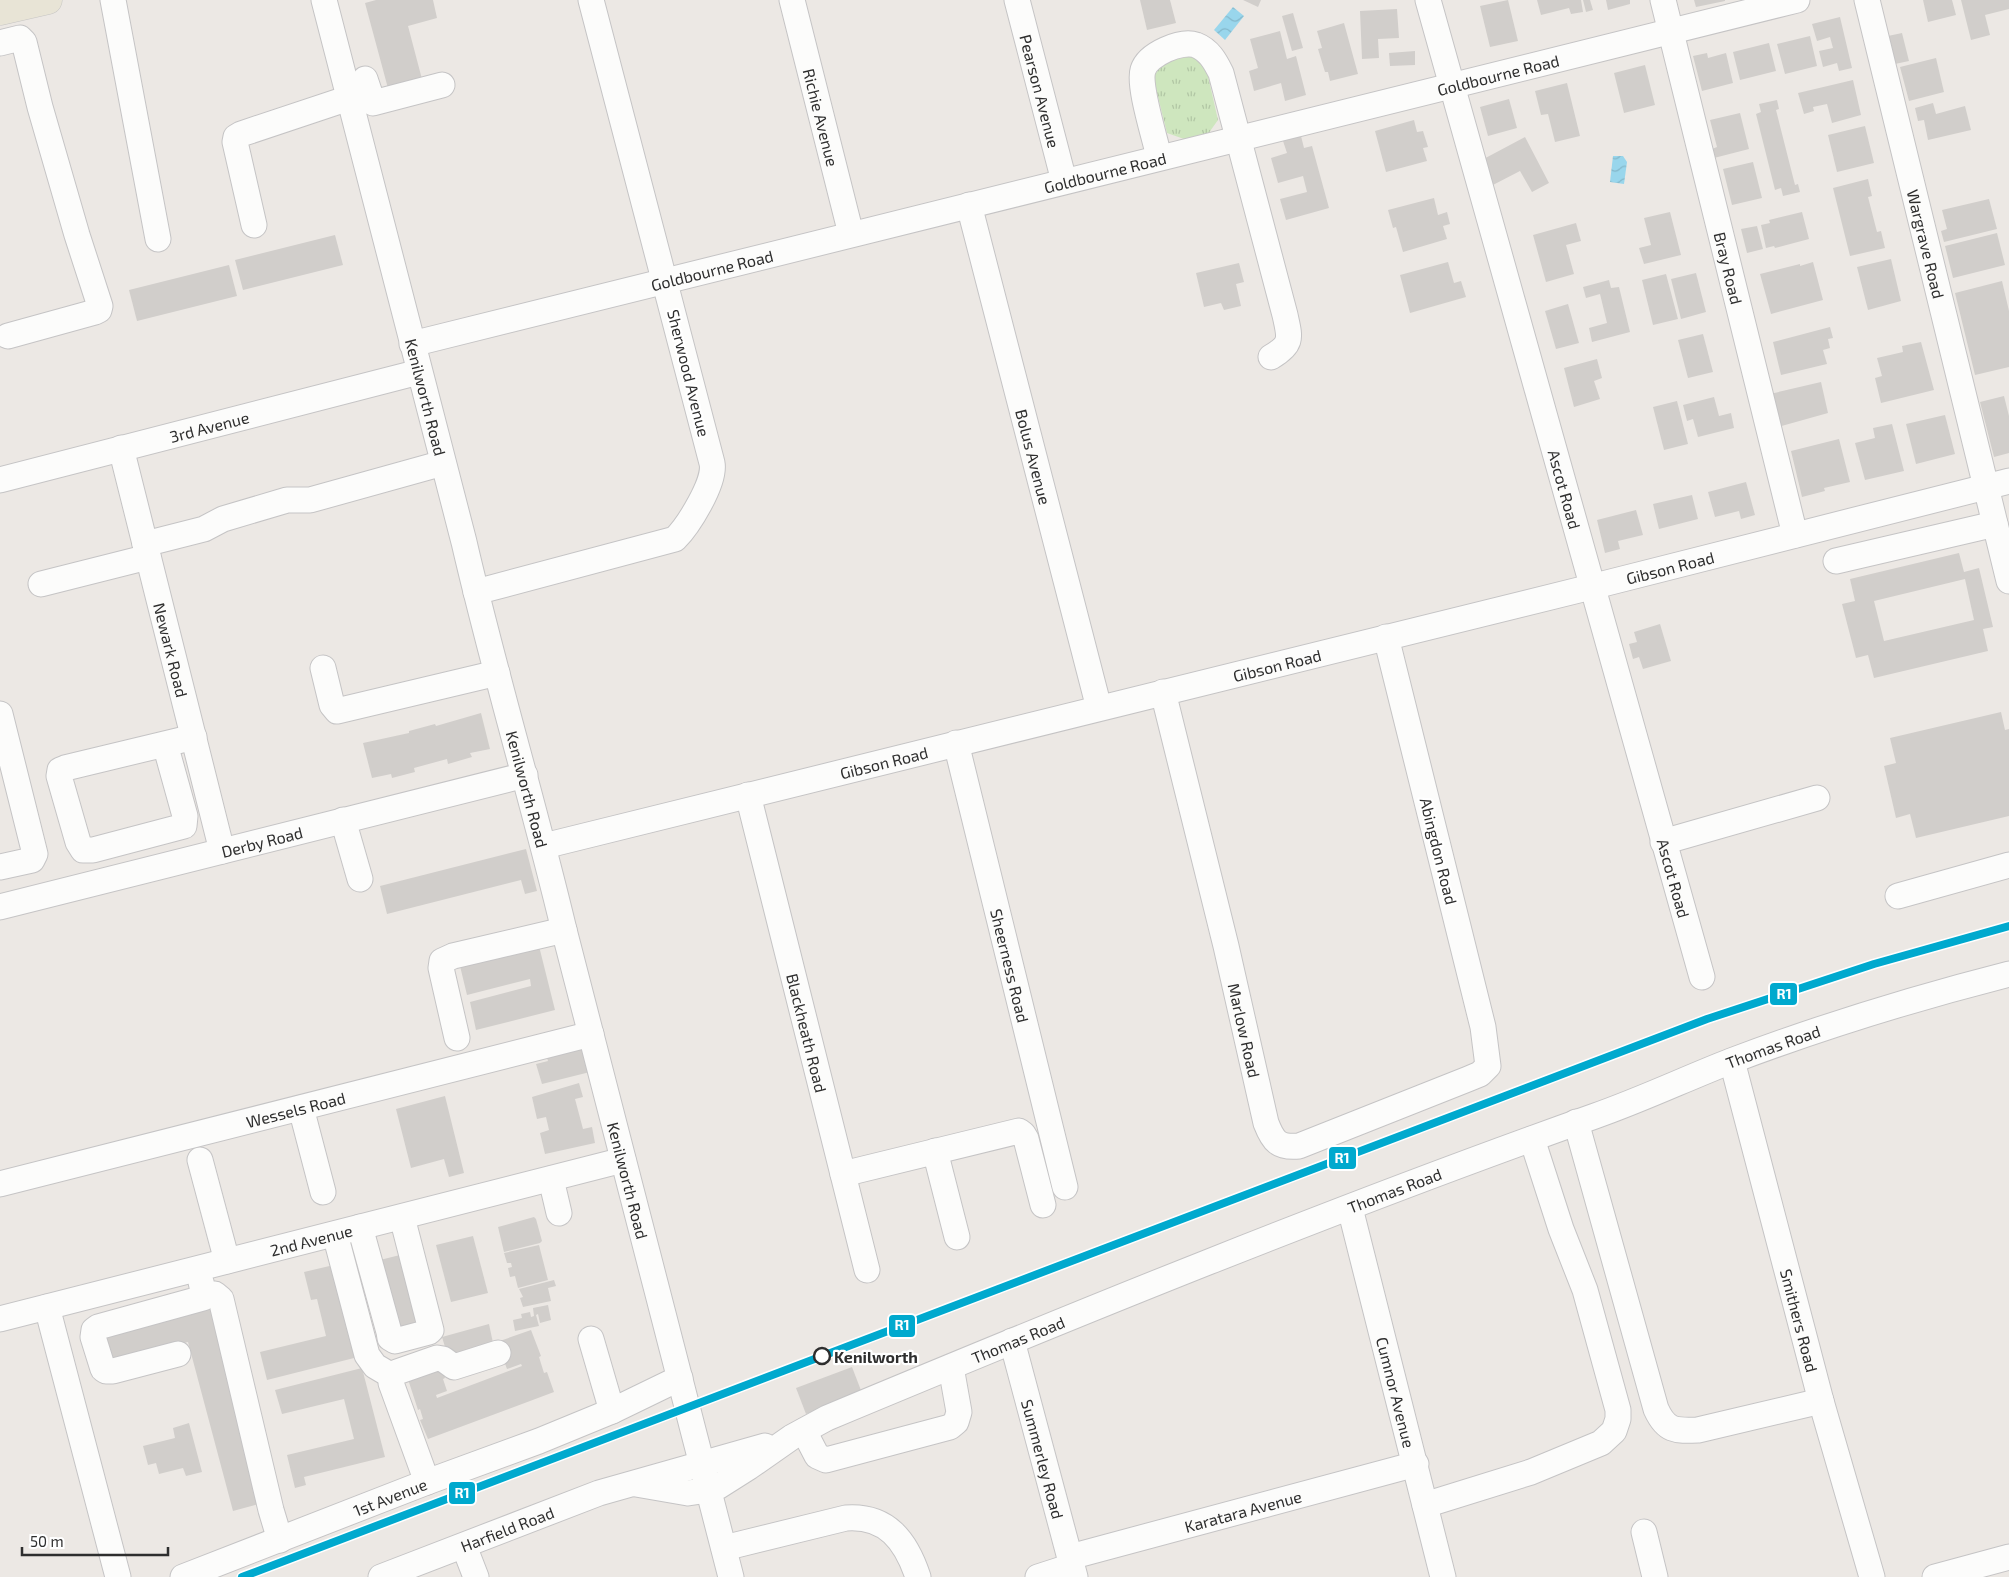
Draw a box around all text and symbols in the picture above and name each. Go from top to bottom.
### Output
street label: Pearson Avenue [1017,32,1064,150]
street label: Goldbourne Road [1435,50,1561,99]
street label: Richie Avenue [800,66,843,168]
street label: Goldbourne Road [1042,148,1168,196]
street label: Wargrave Road [1904,187,1949,300]
street label: Bray Road [1711,230,1747,306]
street label: Goldbourne Road [649,245,775,294]
street label: Sherwood Avenue [664,307,714,439]
street label: Kenilworth Road [402,336,451,458]
street label: 3rd Avenue [167,407,251,445]
street label: Bolus Avenue [1013,407,1056,506]
street label: Ascot Road [1545,447,1585,531]
street label: Gibson Road [1624,547,1716,587]
street label: Newark Road [151,601,193,699]
street label: Gibson Road [1231,645,1323,685]
street label: Kenilworth Road [503,729,552,850]
street label: Gibson Road [838,742,930,782]
street label: Abingdon Road [1417,796,1461,906]
street label: Derby Road [219,822,305,861]
street label: Ascot Road [1654,836,1694,920]
street label: Sheerness Road [987,907,1034,1024]
street label: Blackheath Road [783,971,832,1094]
street label: Marlow Road [1225,981,1265,1079]
line badge: R1 [1769,982,1798,1006]
text: R1 [1776,985,1792,1002]
street label: Thomas Road [1723,1021,1823,1072]
street label: Wessels Road [244,1087,347,1131]
street label: Kenilworth Road [604,1120,653,1241]
line badge: R1 [1328,1146,1357,1170]
text: R1 [1334,1149,1350,1166]
street label: Thomas Road [1345,1163,1444,1216]
street label: 2nd Avenue [268,1220,354,1259]
street label: Smithers Road [1777,1267,1822,1374]
street label: Thomas Road [968,1311,1067,1367]
line badge: R1 [888,1314,916,1338]
text: R1 [894,1316,910,1333]
street label: Cumnor Avenue [1373,1335,1420,1450]
marker: Kenilworth [813,1347,831,1365]
place label: Kenilworth [834,1347,918,1366]
street label: Summerley Road [1018,1397,1069,1521]
street label: 1st Avenue [350,1474,429,1519]
line badge: R1 [448,1481,476,1505]
text: R1 [454,1484,470,1501]
street label: Karatara Avenue [1182,1486,1303,1535]
street label: Harfield Road [458,1502,556,1555]
scale bar [22,1524,169,1556]
text: 50 m [30,1532,64,1550]

